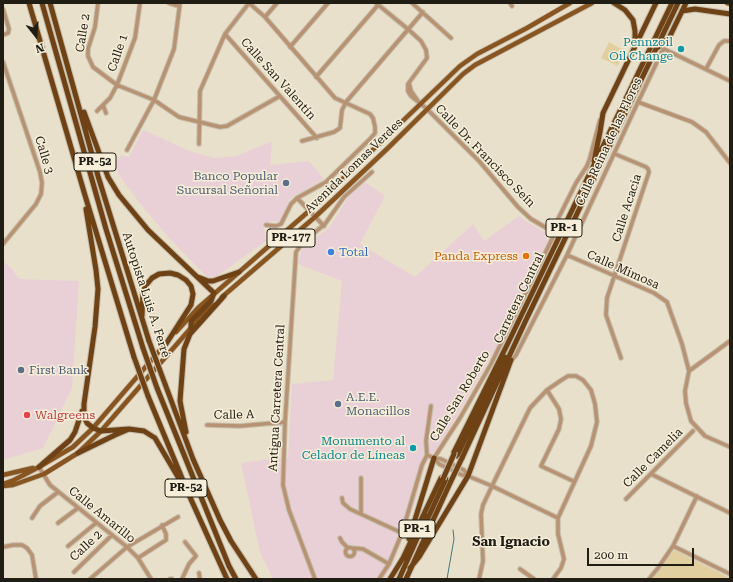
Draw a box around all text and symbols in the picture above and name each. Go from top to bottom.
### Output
street label: Calle 2 [73,13,93,53]
north arrow [16,16,56,56]
street label: Calle 1 [105,32,131,74]
street label: Calle San Valentín [237,35,319,123]
place label: Pennzoil Oil Change [609,35,673,63]
text: N [34,40,46,55]
marker: Pennzoil Oil Change [676,44,686,54]
street label: Calle Reina de las Flores [573,76,645,208]
street label: Calle Dr. Francisco Seín [432,102,538,210]
street label: Avenida Lomas Verdes [302,116,406,216]
street label: Calle 3 [31,134,57,176]
road number: PR-52 [74,153,116,171]
place label: Banco Popular Sucursal Señorial [177,169,278,197]
street label: Calle Acacia [609,172,645,244]
marker: Banco Popular Sucursal Señorial [281,178,291,188]
road number: PR-1 [546,219,582,237]
road number: PR-177 [267,229,315,247]
street label: Autopista Luis A. Ferré [119,231,173,359]
place label: Total [339,245,368,259]
marker: Total [326,247,336,257]
street label: Calle Mimosa [585,248,661,292]
place label: Panda Express [434,249,518,263]
street label: Carretera Central [491,250,547,346]
marker: Panda Express [521,251,531,261]
street label: Antigua Carretera Central [266,324,288,472]
street label: Calle San Roberto [427,348,493,444]
place label: First Bank [29,363,88,377]
marker: First Bank [16,365,26,375]
place label: A.E.E. Monacillos [346,390,410,418]
marker: A.E.E. Monacillos [333,399,343,409]
street label: Calle A [214,407,254,423]
place label: Walgreens [35,408,95,422]
marker: Walgreens [22,410,32,420]
street label: Calle Camelia [620,425,686,491]
place label: Monumento al Celador de Líneas [302,434,405,462]
marker: Monumento al Celador de Líneas [408,443,418,453]
road number: PR-52 [165,479,207,497]
street label: Calle Amarillo [66,484,138,546]
road number: PR-1 [399,520,435,538]
street label: Calle 2 [67,527,105,565]
district label: San Ignacio [472,534,550,550]
scale bar [589,540,696,566]
text: 200 m [594,548,628,562]

